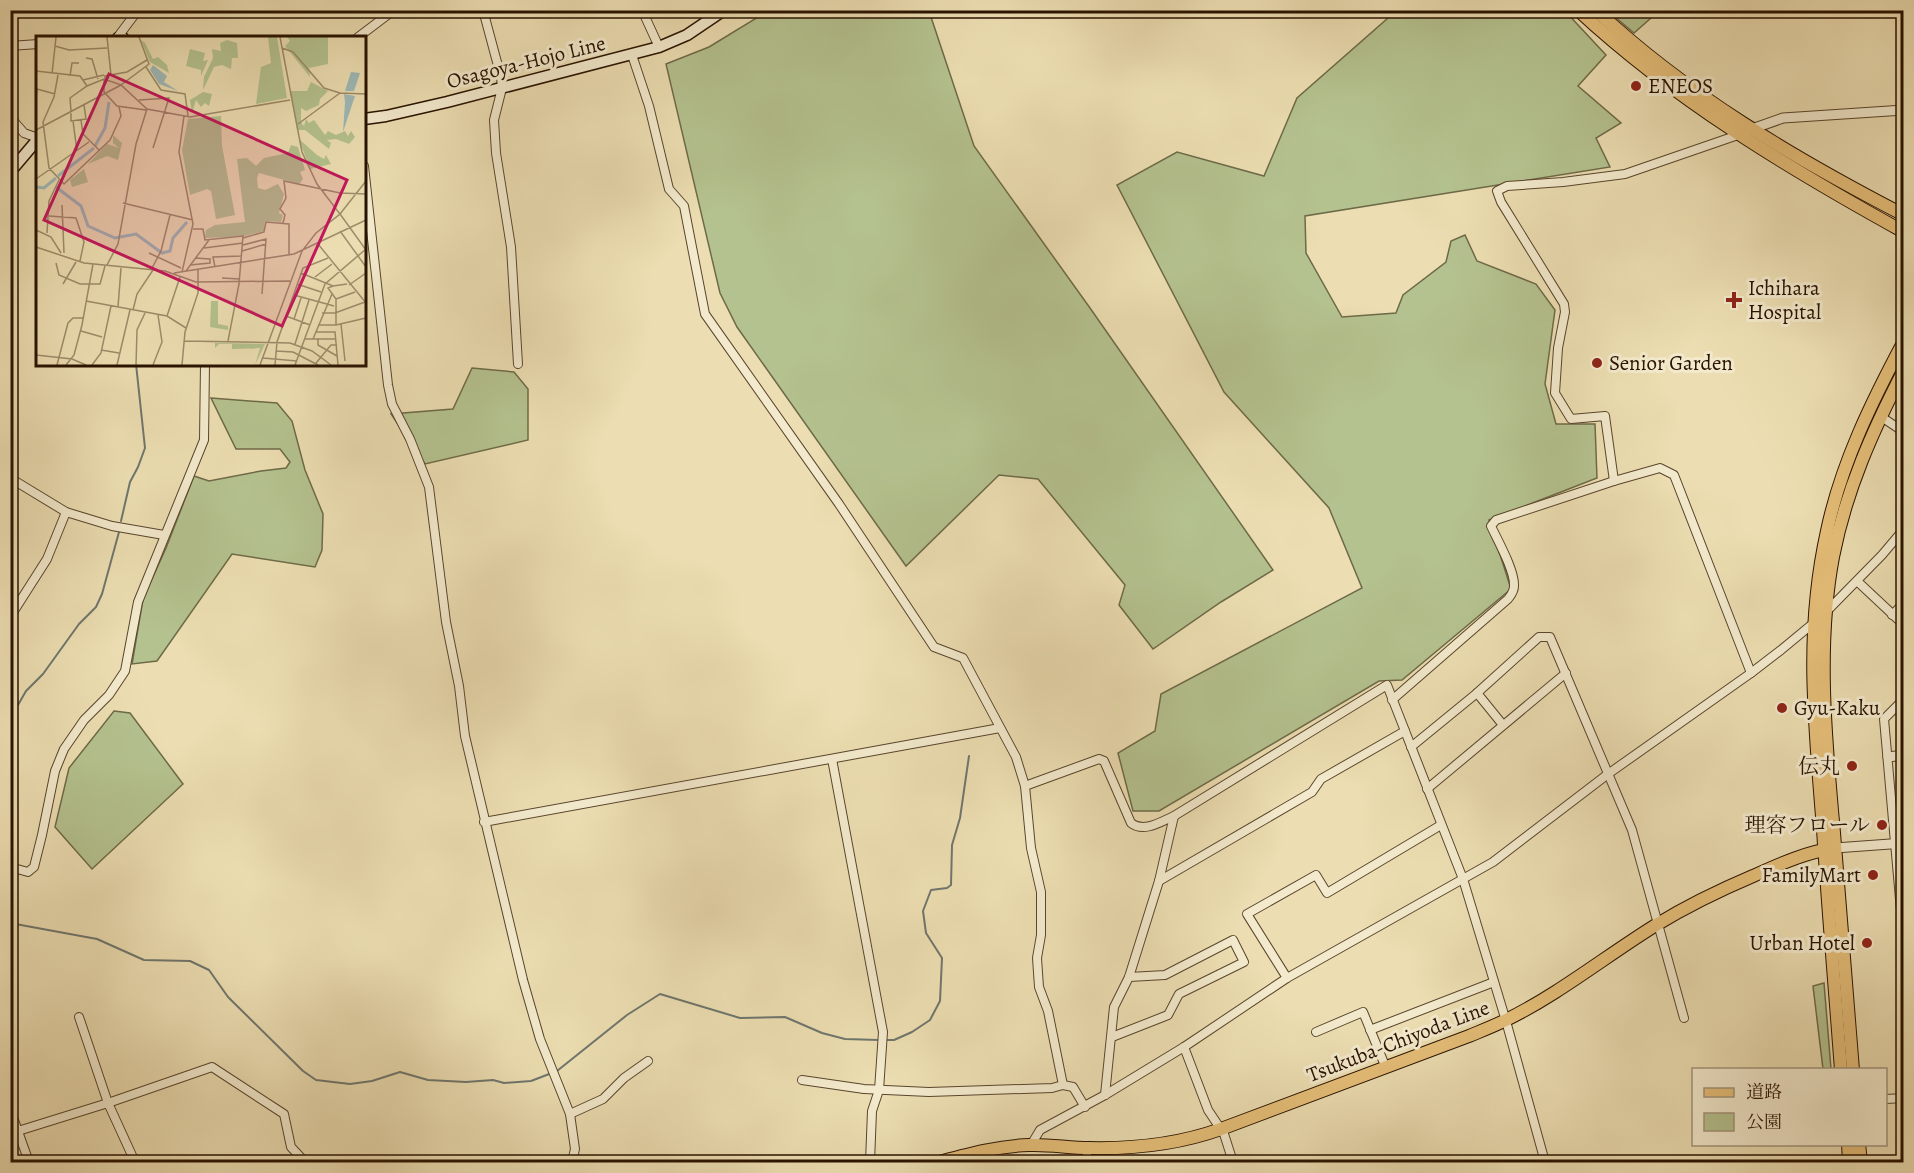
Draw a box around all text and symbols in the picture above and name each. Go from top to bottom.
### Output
street label: Osagoya-Hojo Line [444,29,608,95]
inset map [36,36,366,366]
place label: ENEOS [1648,72,1713,100]
marker: ENEOS [1629,79,1643,93]
place label: Ichihara Hospital [1748,274,1821,326]
marker: Ichihara Hospital [1725,291,1743,309]
place label: Senior Garden [1609,349,1733,377]
marker: Senior Garden [1590,356,1604,370]
place label: Gyu-Kaku [1794,694,1881,722]
marker: Gyu-Kaku [1775,701,1789,715]
place label: 伝丸 [1798,752,1840,780]
marker: 伝丸 [1845,759,1859,773]
place label: 理容フロール [1744,811,1870,839]
marker: 理容フロール [1875,818,1889,832]
place label: FamilyMart [1762,861,1861,889]
marker: FamilyMart [1866,868,1880,882]
place label: Urban Hotel [1750,929,1855,957]
marker: Urban Hotel [1860,936,1874,950]
street label: Tsukuba-Chiyoda Line [1303,993,1493,1089]
legend [1692,1068,1887,1146]
text: 道路 [1746,1080,1782,1104]
text: 公園 [1746,1110,1782,1134]

